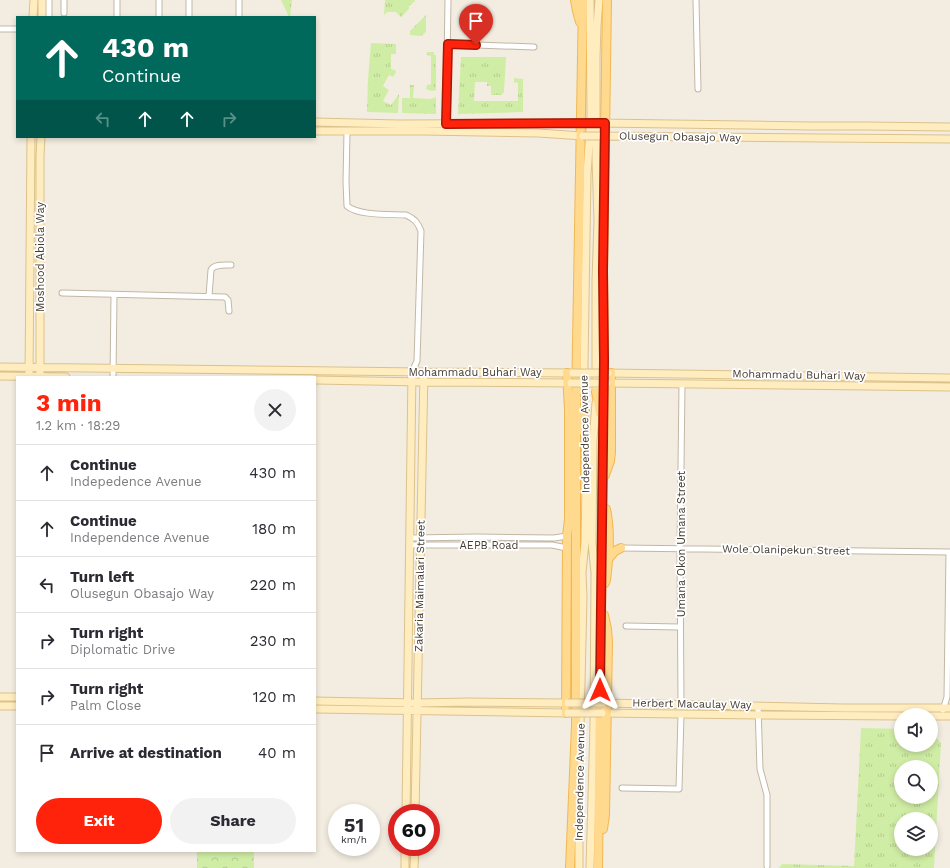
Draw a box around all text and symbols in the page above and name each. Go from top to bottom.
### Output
pin [459,4,493,45]
icon: arrive [465,10,487,32]
text: 430 m [102,31,189,64]
icon: ahead [36,32,88,84]
text: Continue [102,65,181,86]
icon: left [92,108,114,130]
icon: ahead [134,108,156,130]
icon: ahead [176,108,198,130]
icon: right [218,108,240,130]
street label: Olusegun Obasajo Way [619,129,741,145]
street label: Moshood Abiola Way [34,202,47,312]
street label: Mohammadu Buhari Way [408,366,542,379]
street label: Mohammadu Buhari Way [732,367,866,383]
street label: Independence Avenue [577,375,593,493]
text: 3 min [36,389,102,417]
button: close [254,389,296,431]
text: 1.2 km · 18:29 [36,418,120,433]
text: Continue [70,456,137,474]
icon: ahead [36,462,58,484]
text: 430 m [249,464,296,482]
street label: Umana Okon Umana Street [675,470,688,617]
text: Indepedence Avenue [70,474,202,489]
text: Continue [70,512,137,530]
icon: ahead [36,518,58,540]
text: 180 m [252,520,296,538]
street label: Zakaria Maimalari Street [412,520,428,652]
text: Independence Avenue [70,530,210,545]
street label: AEPB Road [460,539,518,552]
street label: Wole Olanipekun Street [722,542,850,558]
text: Turn left [70,568,134,586]
icon: left [36,574,58,596]
text: 220 m [250,576,296,594]
text: Olusegun Obasajo Way [70,586,214,601]
text: Turn right [70,624,143,642]
icon: right [36,630,58,652]
text: 230 m [250,632,296,650]
text: Diplomatic Drive [70,642,175,657]
position arrow [579,669,621,711]
text: Turn right [70,680,143,698]
icon: right [36,686,58,708]
text: 120 m [253,688,296,706]
street label: Herbert Macaulay Way [632,696,752,712]
text: Palm Close [70,698,141,713]
map controls [894,708,938,856]
button: sound [894,708,938,752]
street label: Independence Avenue [572,723,588,841]
icon: arrive [36,742,58,764]
text: Arrive at destination [70,744,222,762]
text: 40 m [258,744,296,762]
button: search [894,760,938,804]
button: Exit [36,798,162,844]
button: Share [170,798,296,844]
speed limit sign: 60 [388,804,440,856]
button: layers [894,812,938,856]
text: 51 [344,813,364,837]
text: km/h [341,834,367,845]

